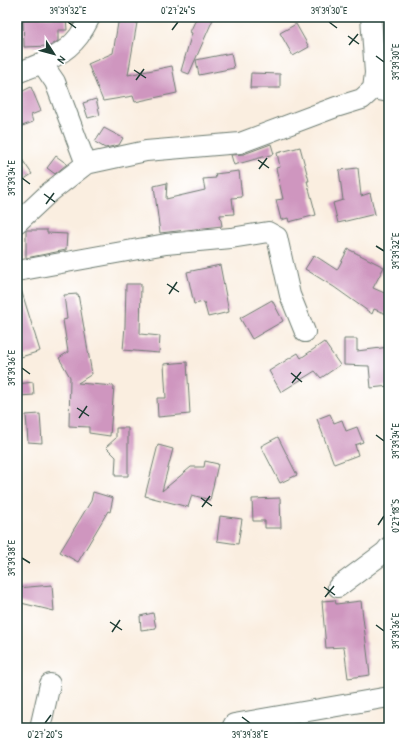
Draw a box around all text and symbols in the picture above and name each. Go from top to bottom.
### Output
text: 39°39'32"E [50,4,87,17]
text: 0°27'24"S [161,4,195,17]
text: 39°39'30"E [311,4,348,17]
north arrow [34,34,74,74]
text: 39°39'30"E [389,43,402,80]
text: N [55,53,69,66]
text: 39°39'34"E [5,159,18,196]
text: 39°39'32"E [389,232,402,269]
text: 39°39'36"E [5,349,18,386]
text: 39°39'34"E [389,422,402,459]
text: 0°27'18"S [389,499,402,533]
text: 39°39'38"E [5,539,18,576]
text: 39°39'36"E [389,612,402,649]
text: 0°27'20"S [28,728,63,741]
text: 39°39'38"E [232,728,269,741]

